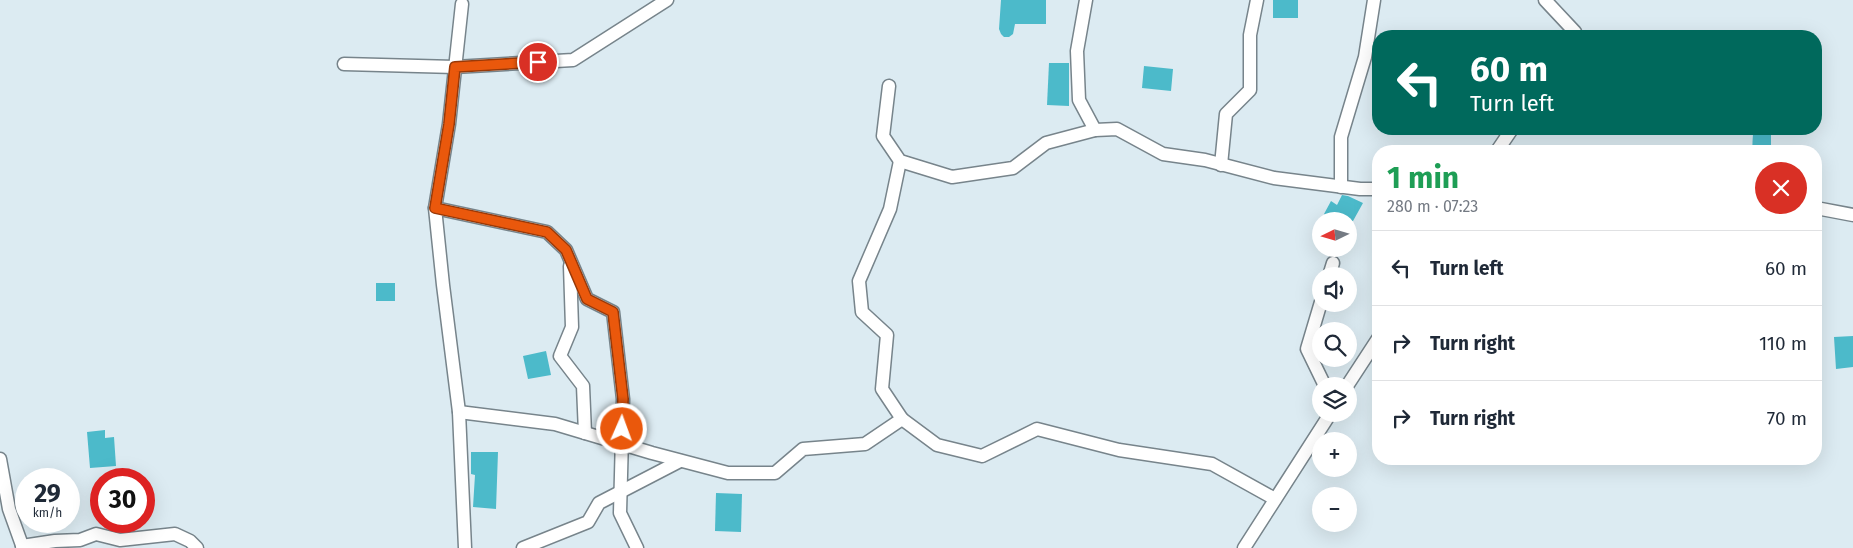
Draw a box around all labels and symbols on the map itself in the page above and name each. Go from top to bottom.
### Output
pin [517,41,559,83]
north arrow [1312,212,1358,258]
position arrow [595,402,647,454]
speed limit sign: 30 [90,468,155,533]

